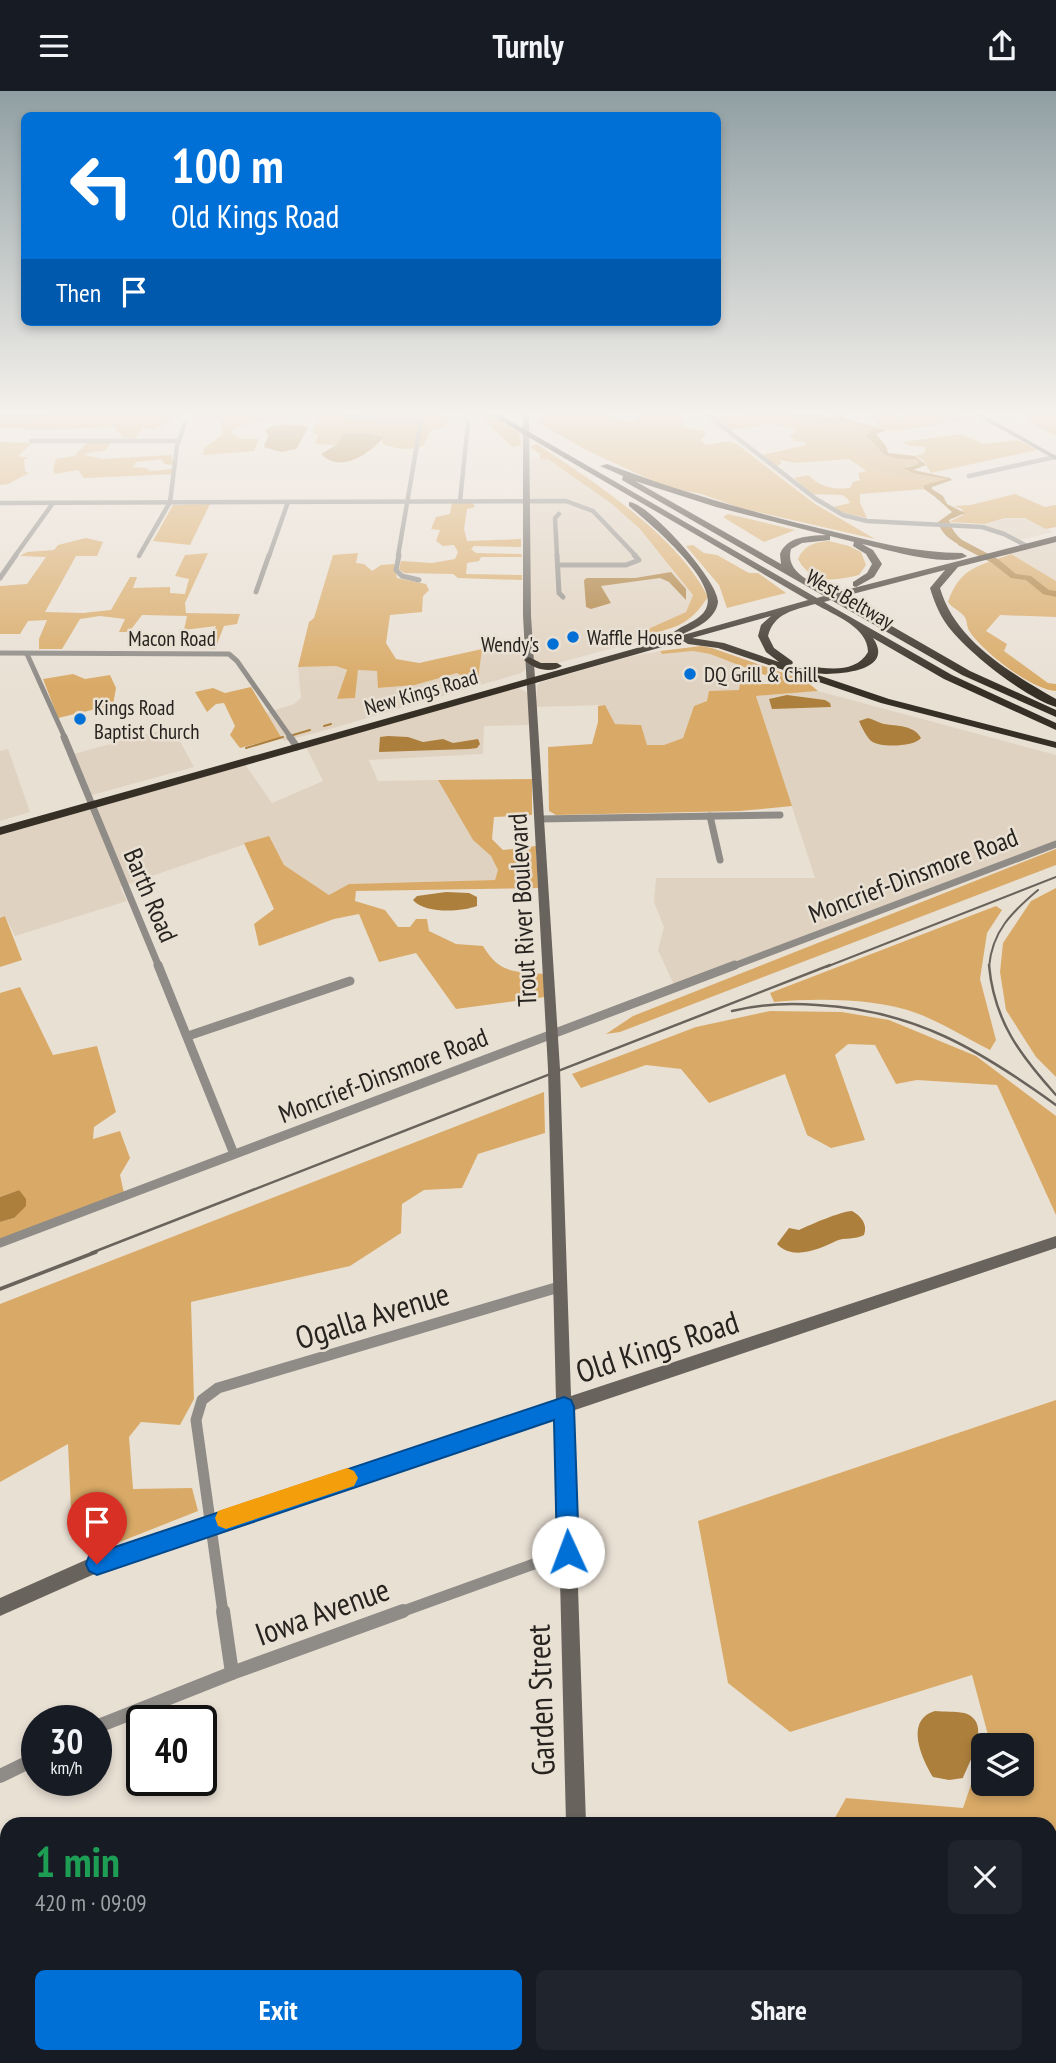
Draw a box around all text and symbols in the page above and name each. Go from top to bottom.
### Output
text: Turnly [492,25,564,67]
icon: menu [35,27,73,65]
icon: share [983,27,1021,65]
text: 100 m [171,133,284,197]
icon: left [56,140,147,231]
text: Old Kings Road [171,195,339,237]
icon: arrive [115,273,153,311]
text: Then [56,276,101,309]
street label: West Beltway [801,563,899,635]
place label: Waffle House [587,624,682,651]
street label: Macon Road [128,625,216,652]
marker: Waffle House [565,629,581,645]
place label: Wendy's [481,631,539,658]
marker: Wendy's [545,636,561,652]
place label: DQ Grill & Chill [704,661,817,688]
street label: New Kings Road [361,663,481,721]
marker: DQ Grill & Chill [682,666,698,682]
place label: Kings Road Baptist Church [94,694,200,745]
marker: Kings Road Baptist Church [72,711,88,727]
street label: Trout River Boulevard [500,813,544,1007]
street label: Moncrief-Dinsmore Road [804,820,1022,930]
street label: Barth Road [116,843,186,947]
street label: Moncrief-Dinsmore Road [274,1020,492,1130]
street label: Ogalla Avenue [290,1272,454,1358]
street label: Old Kings Road [570,1300,744,1392]
pin [67,1492,127,1564]
icon: arrive [78,1503,116,1541]
position arrow [531,1515,605,1589]
street label: Iowa Avenue [249,1567,395,1655]
street label: Garden Street [516,1623,564,1776]
speed limit sign: 40 [126,1705,217,1796]
text: 30 [50,1718,83,1764]
map controls [971,1733,1034,1796]
button: layers [971,1733,1034,1796]
text: km/h [51,1756,82,1779]
text: 1 min [35,1834,120,1889]
button: close [948,1840,1022,1914]
text: 420 m · 09:09 [35,1888,147,1917]
button: Exit [35,1970,522,2050]
button: Share [536,1970,1022,2050]

